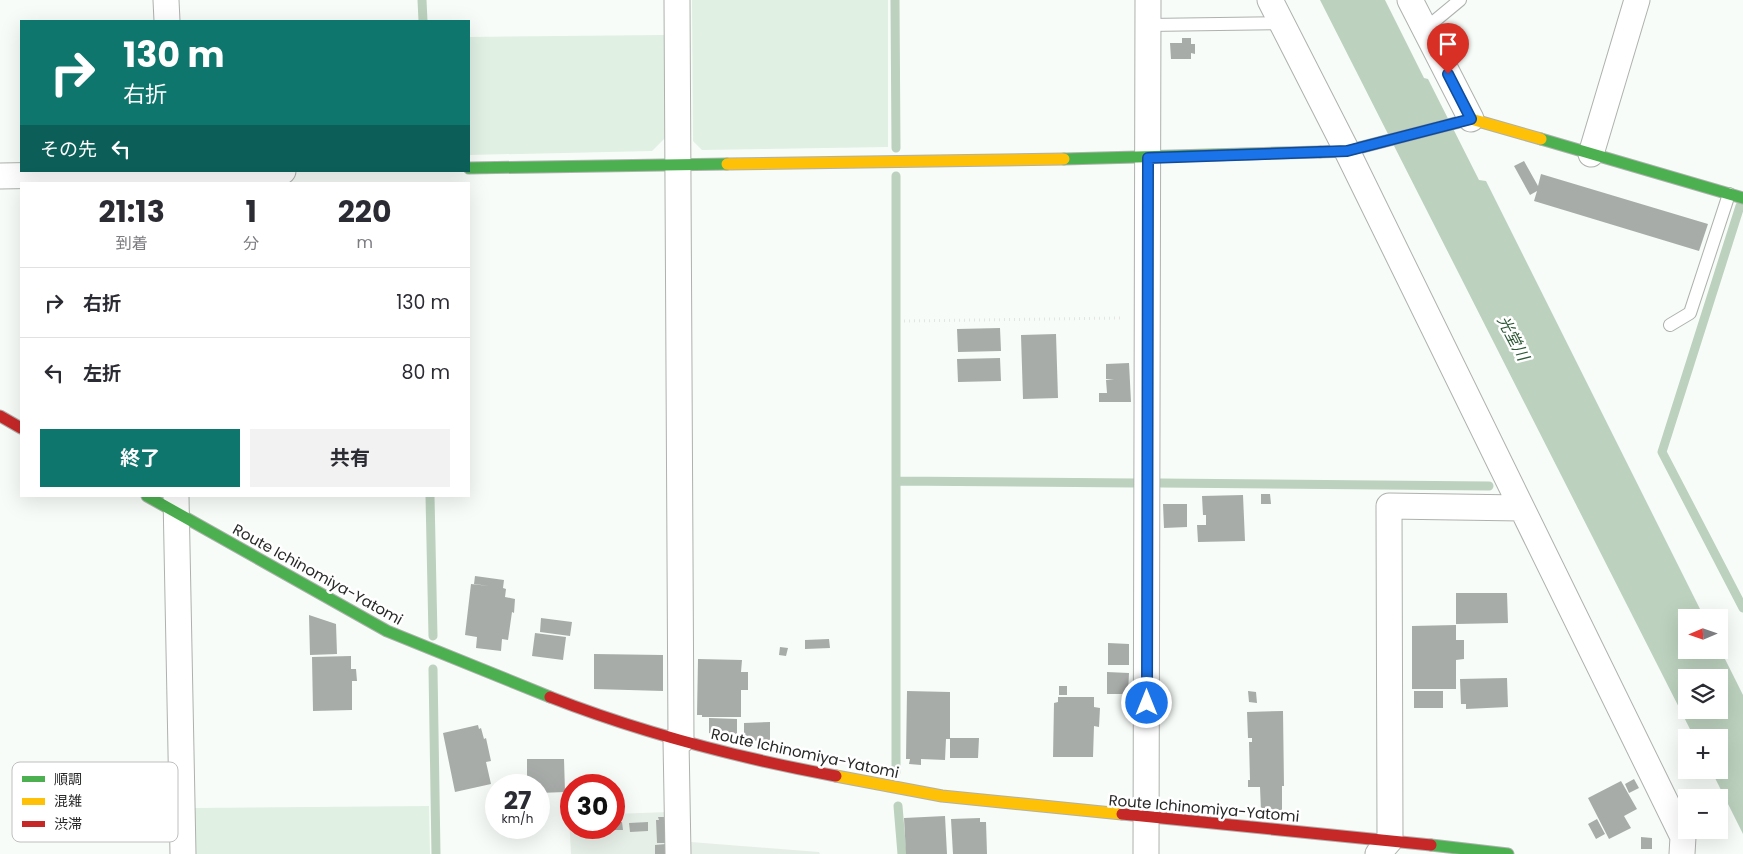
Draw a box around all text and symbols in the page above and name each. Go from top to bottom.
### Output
pin [1427,23,1469,74]
text: 130 m [123,30,225,79]
icon: arrive [1434,30,1462,58]
icon: right [40,40,105,105]
text: 右折 [123,79,167,110]
icon: left [107,135,135,163]
text: その先 [40,136,97,163]
text: 21:13 [98,190,165,233]
text: 1 [246,190,257,233]
text: 220 [338,190,392,233]
text: m [356,231,373,254]
text: 到着 [116,232,148,255]
text: 分 [243,232,259,255]
icon: right [40,289,68,317]
text: 130 m [396,289,450,316]
text: 右折 [83,290,121,317]
water label: 光堂川 [1492,311,1535,366]
icon: left [40,359,68,387]
text: 80 m [401,359,450,386]
text: 左折 [83,360,121,387]
button: 終了 [40,429,240,487]
button: 共有 [250,429,450,487]
street label: Route Ichinomiya-Yatomi [229,518,407,630]
north arrow [1678,609,1728,659]
map controls [1678,609,1728,839]
button: layers [1678,669,1728,719]
position arrow [1120,676,1172,728]
street label: Route Ichinomiya-Yatomi [709,723,901,783]
button: + [1678,729,1728,779]
legend [12,762,178,842]
text: 順調 [54,769,82,789]
speed limit sign: 30 [560,774,625,839]
text: 27 [504,783,531,818]
street label: Route Ichinomiya-Yatomi [1108,789,1300,827]
button: − [1678,789,1728,839]
text: 混雑 [54,791,82,811]
text: km/h [502,810,533,827]
text: 渋滞 [54,814,82,834]

